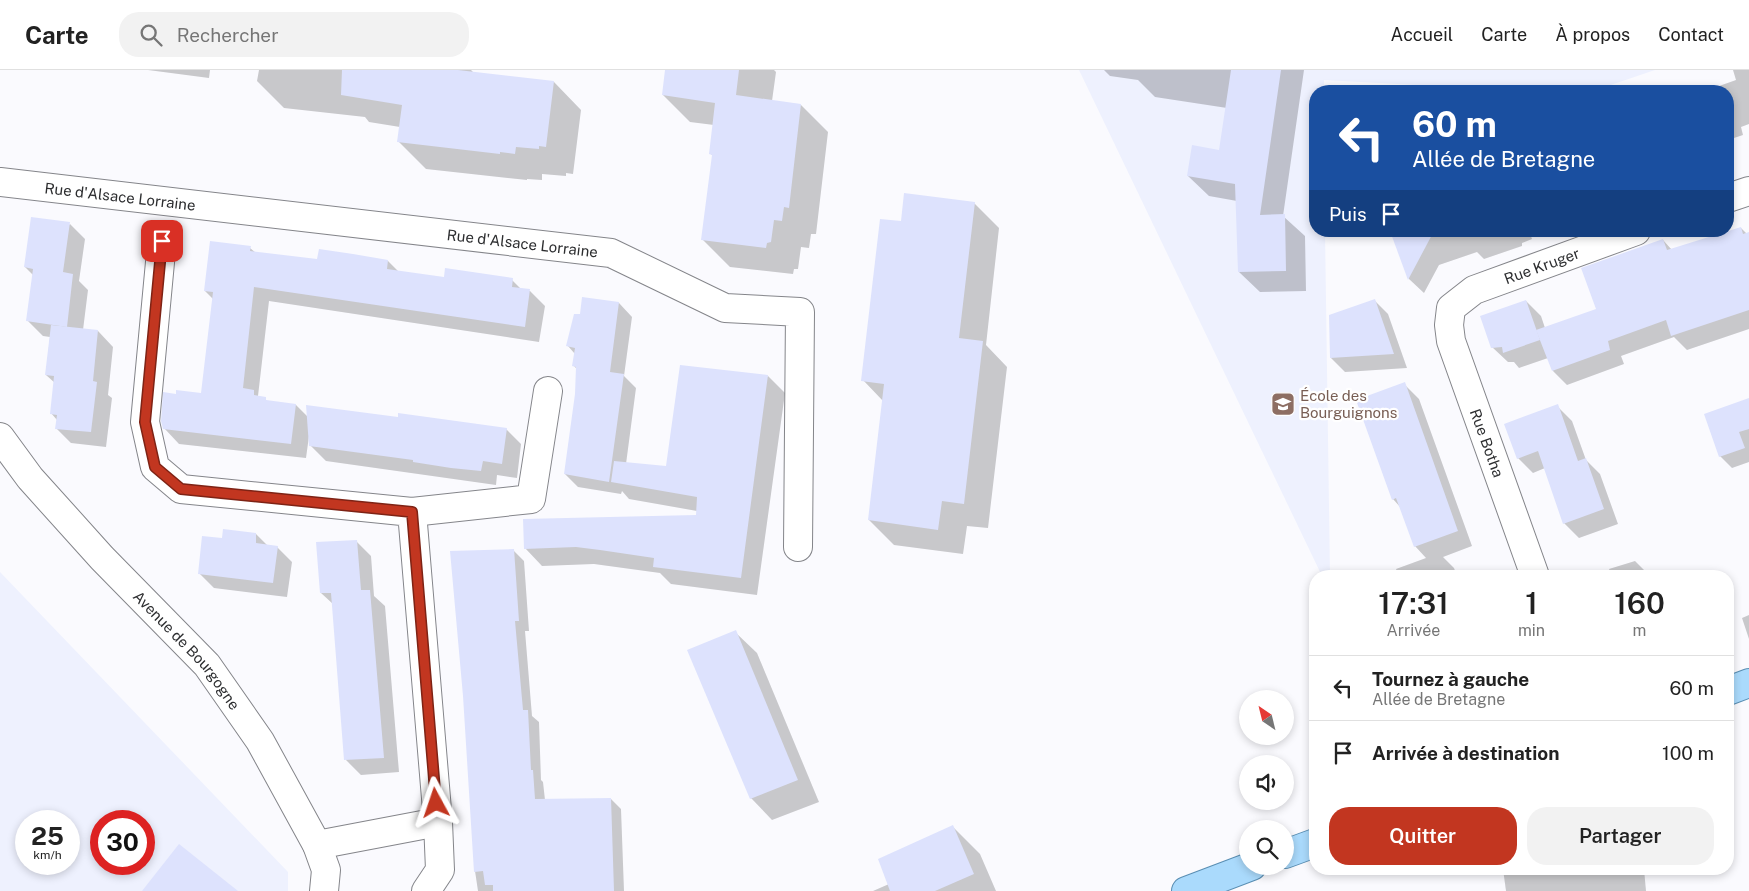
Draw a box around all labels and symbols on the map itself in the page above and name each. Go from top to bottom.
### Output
street label: Rue d'Alsace Lorraine [44,179,197,213]
pin [141,220,183,262]
street label: Rue d'Alsace Lorraine [446,226,599,260]
street label: Rue Kruger [1502,244,1582,287]
place label: École des Bourguignons [1300,387,1397,421]
school or university icon: École des Bourguignons [1270,391,1296,417]
street label: Rue Botha [1467,406,1507,480]
street label: Avenue de Bourgogne [130,587,244,713]
north arrow [1239,690,1294,745]
position arrow [409,776,461,828]
speed limit sign: 30 [90,810,155,875]

